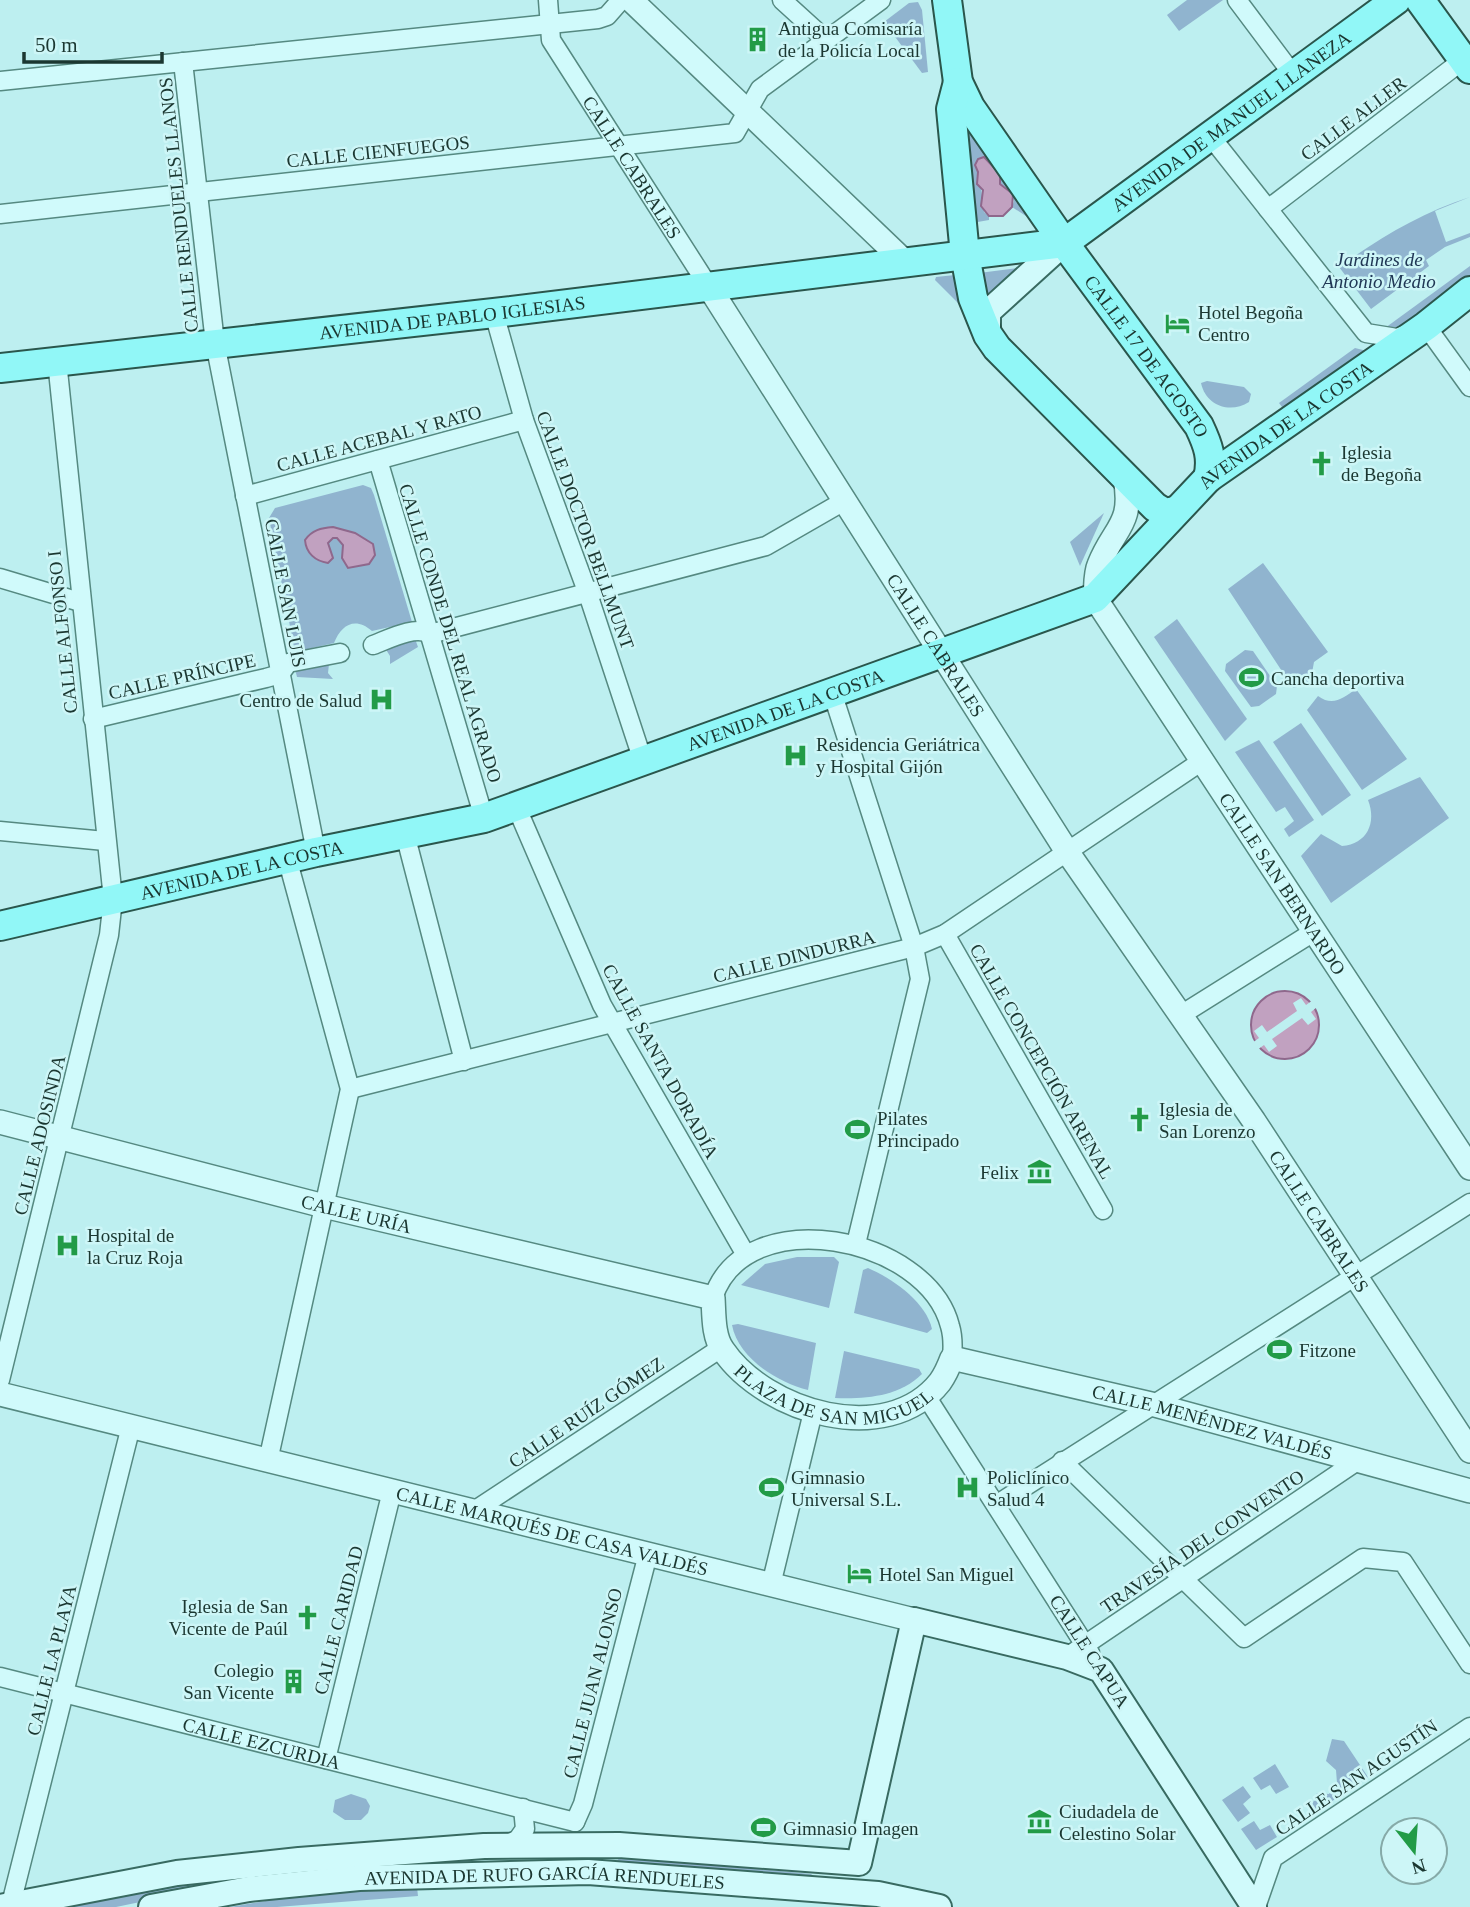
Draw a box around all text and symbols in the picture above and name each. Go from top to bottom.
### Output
place label: Antigua Comisaría de la Policía Local [778,18,923,61]
scale bar [24,21,163,65]
building icon: Antigua Comisaría de la Policía Local [744,25,772,53]
street label: AVENIDA DE MANUEL LLANEZA [1107,27,1355,216]
text: 50 m [35,33,78,57]
street label: CALLE ALLER [1297,72,1410,165]
street label: CALLE RENDUELES LLANOS [155,76,202,334]
street label: CALLE CABRALES [578,92,685,243]
street label: CALLE CIENFUEGOS [285,131,471,172]
park label: Jardines de Antonio Medio [1320,249,1436,292]
street label: CALLE 17 DE AGOSTO [1080,271,1213,440]
street label: AVENIDA DE PABLO IGLESIAS [318,292,587,343]
place label: Hotel Begoña Centro [1198,302,1304,345]
hotel icon: Hotel Begoña Centro [1164,309,1192,337]
street label: AVENIDA DE LA COSTA [1194,357,1377,493]
street label: CALLE ACEBAL Y RATO [274,401,484,476]
street label: CALLE DOCTOR BELLMUNT [533,408,639,652]
place label: Iglesia de Begoña [1341,442,1422,485]
church icon: Iglesia de Begoña [1307,449,1335,477]
street label: CALLE CONDE DEL REAL AGRADO [395,481,506,785]
street label: CALLE SAN LUIS [261,517,310,669]
street label: CALLE ALFONSO I [44,549,81,714]
street label: CALLE CABRALES [883,570,989,721]
street label: CALLE PRÍNCIPE [106,649,258,704]
sports icon: Cancha deportiva [1237,664,1265,692]
street label: AVENIDA DE LA COSTA [684,665,887,755]
place label: Cancha deportiva [1271,668,1405,689]
hospital icon: Centro de Salud [368,686,396,714]
place label: Centro de Salud [240,690,362,711]
place label: Residencia Geriátrica y Hospital Gijón [816,734,981,777]
hospital icon: Residencia Geriátrica y Hospital Gijón [782,741,810,769]
street label: CALLE SAN BERNARDO [1215,789,1350,979]
street label: AVENIDA DE LA COSTA [138,837,345,904]
street label: CALLE DINDURRA [711,926,878,987]
street label: CALLE CONCEPCIÓN ARENAL [965,940,1118,1183]
street label: CALLE SANTA DORADÍA [598,960,723,1162]
street label: CALLE ADOSINDA [9,1053,70,1217]
place label: Iglesia de San Lorenzo [1159,1099,1256,1142]
church icon: Iglesia de San Lorenzo [1125,1106,1153,1134]
place label: Pilates Principado [877,1108,959,1151]
sports icon: Pilates Principado [843,1115,871,1143]
street label: CALLE CABRALES [1265,1146,1373,1296]
museum icon: Felix [1025,1158,1053,1186]
place label: Felix [980,1162,1019,1183]
street label: CALLE URÍA [299,1191,414,1237]
place label: Hospital de la Cruz Roja [87,1225,184,1268]
hospital icon: Hospital de la Cruz Roja [53,1232,81,1260]
sports icon: Fitzone [1265,1336,1293,1364]
place label: Fitzone [1299,1340,1356,1361]
street label: CALLE RUÍZ GÓMEZ [505,1353,668,1472]
street label: PLAZA DE SAN MIGUEL [730,1360,937,1429]
street label: CALLE MENÉNDEZ VALDÉS [1090,1381,1335,1464]
street label: TRAVESÍA DEL CONVENTO [1097,1466,1308,1617]
place label: Gimnasio Universal S.L. [791,1467,901,1510]
place label: Policlínico Salud 4 [987,1467,1069,1510]
sports icon: Gimnasio Universal S.L. [757,1474,785,1502]
hospital icon: Policlínico Salud 4 [953,1474,981,1502]
street label: CALLE MARQUÉS DE CASA VALDÉS [394,1482,710,1580]
street label: CALLE CARIDAD [310,1544,367,1697]
hotel icon: Hotel San Miguel [845,1560,873,1588]
place label: Hotel San Miguel [879,1564,1014,1585]
street label: CALLE LA PLAYA [23,1582,80,1738]
street label: CALLE JUAN ALONSO [559,1586,626,1780]
street label: CALLE CAPUA [1045,1591,1134,1712]
place label: Iglesia de San Vicente de Paúl [169,1596,289,1639]
church icon: Iglesia de San Vicente de Paúl [294,1603,322,1631]
place label: Colegio San Vicente [183,1660,274,1703]
building icon: Colegio San Vicente [280,1667,308,1695]
street label: CALLE EZCURDIA [181,1714,343,1774]
street label: CALLE SAN AGUSTÍN [1271,1715,1442,1840]
place label: Ciudadela de Celestino Solar [1059,1801,1176,1844]
museum icon: Ciudadela de Celestino Solar [1025,1808,1053,1836]
sports icon: Gimnasio Imagen [749,1814,777,1842]
north arrow [1379,1816,1449,1886]
place label: Gimnasio Imagen [783,1818,919,1839]
text: N [1409,1855,1428,1879]
street label: AVENIDA DE RUFO GARCÍA RENDUELES [364,1862,726,1893]

